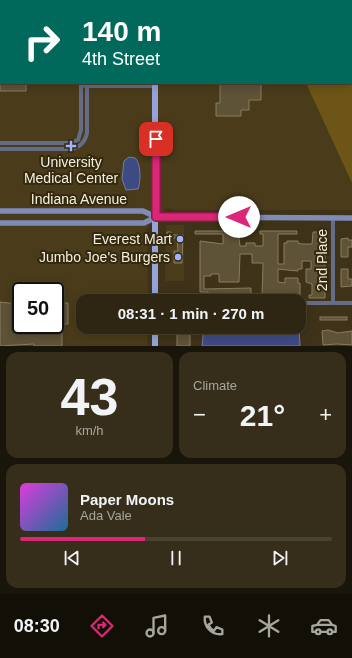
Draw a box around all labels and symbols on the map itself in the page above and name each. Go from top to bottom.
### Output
pin [139,122,173,156]
marker: University Medical Center [65,140,77,152]
place label: University Medical Center [24,154,118,186]
street label: Indiana Avenue [31,191,127,207]
position arrow [218,196,260,238]
street label: 2nd Place [314,229,330,291]
place label: Everest Mart [93,231,172,247]
marker: Everest Mart [175,234,185,244]
place label: Jumbo Joe's Burgers [39,249,170,265]
marker: Jumbo Joe's Burgers [173,252,183,262]
speed limit sign: 50 [12,282,64,334]

